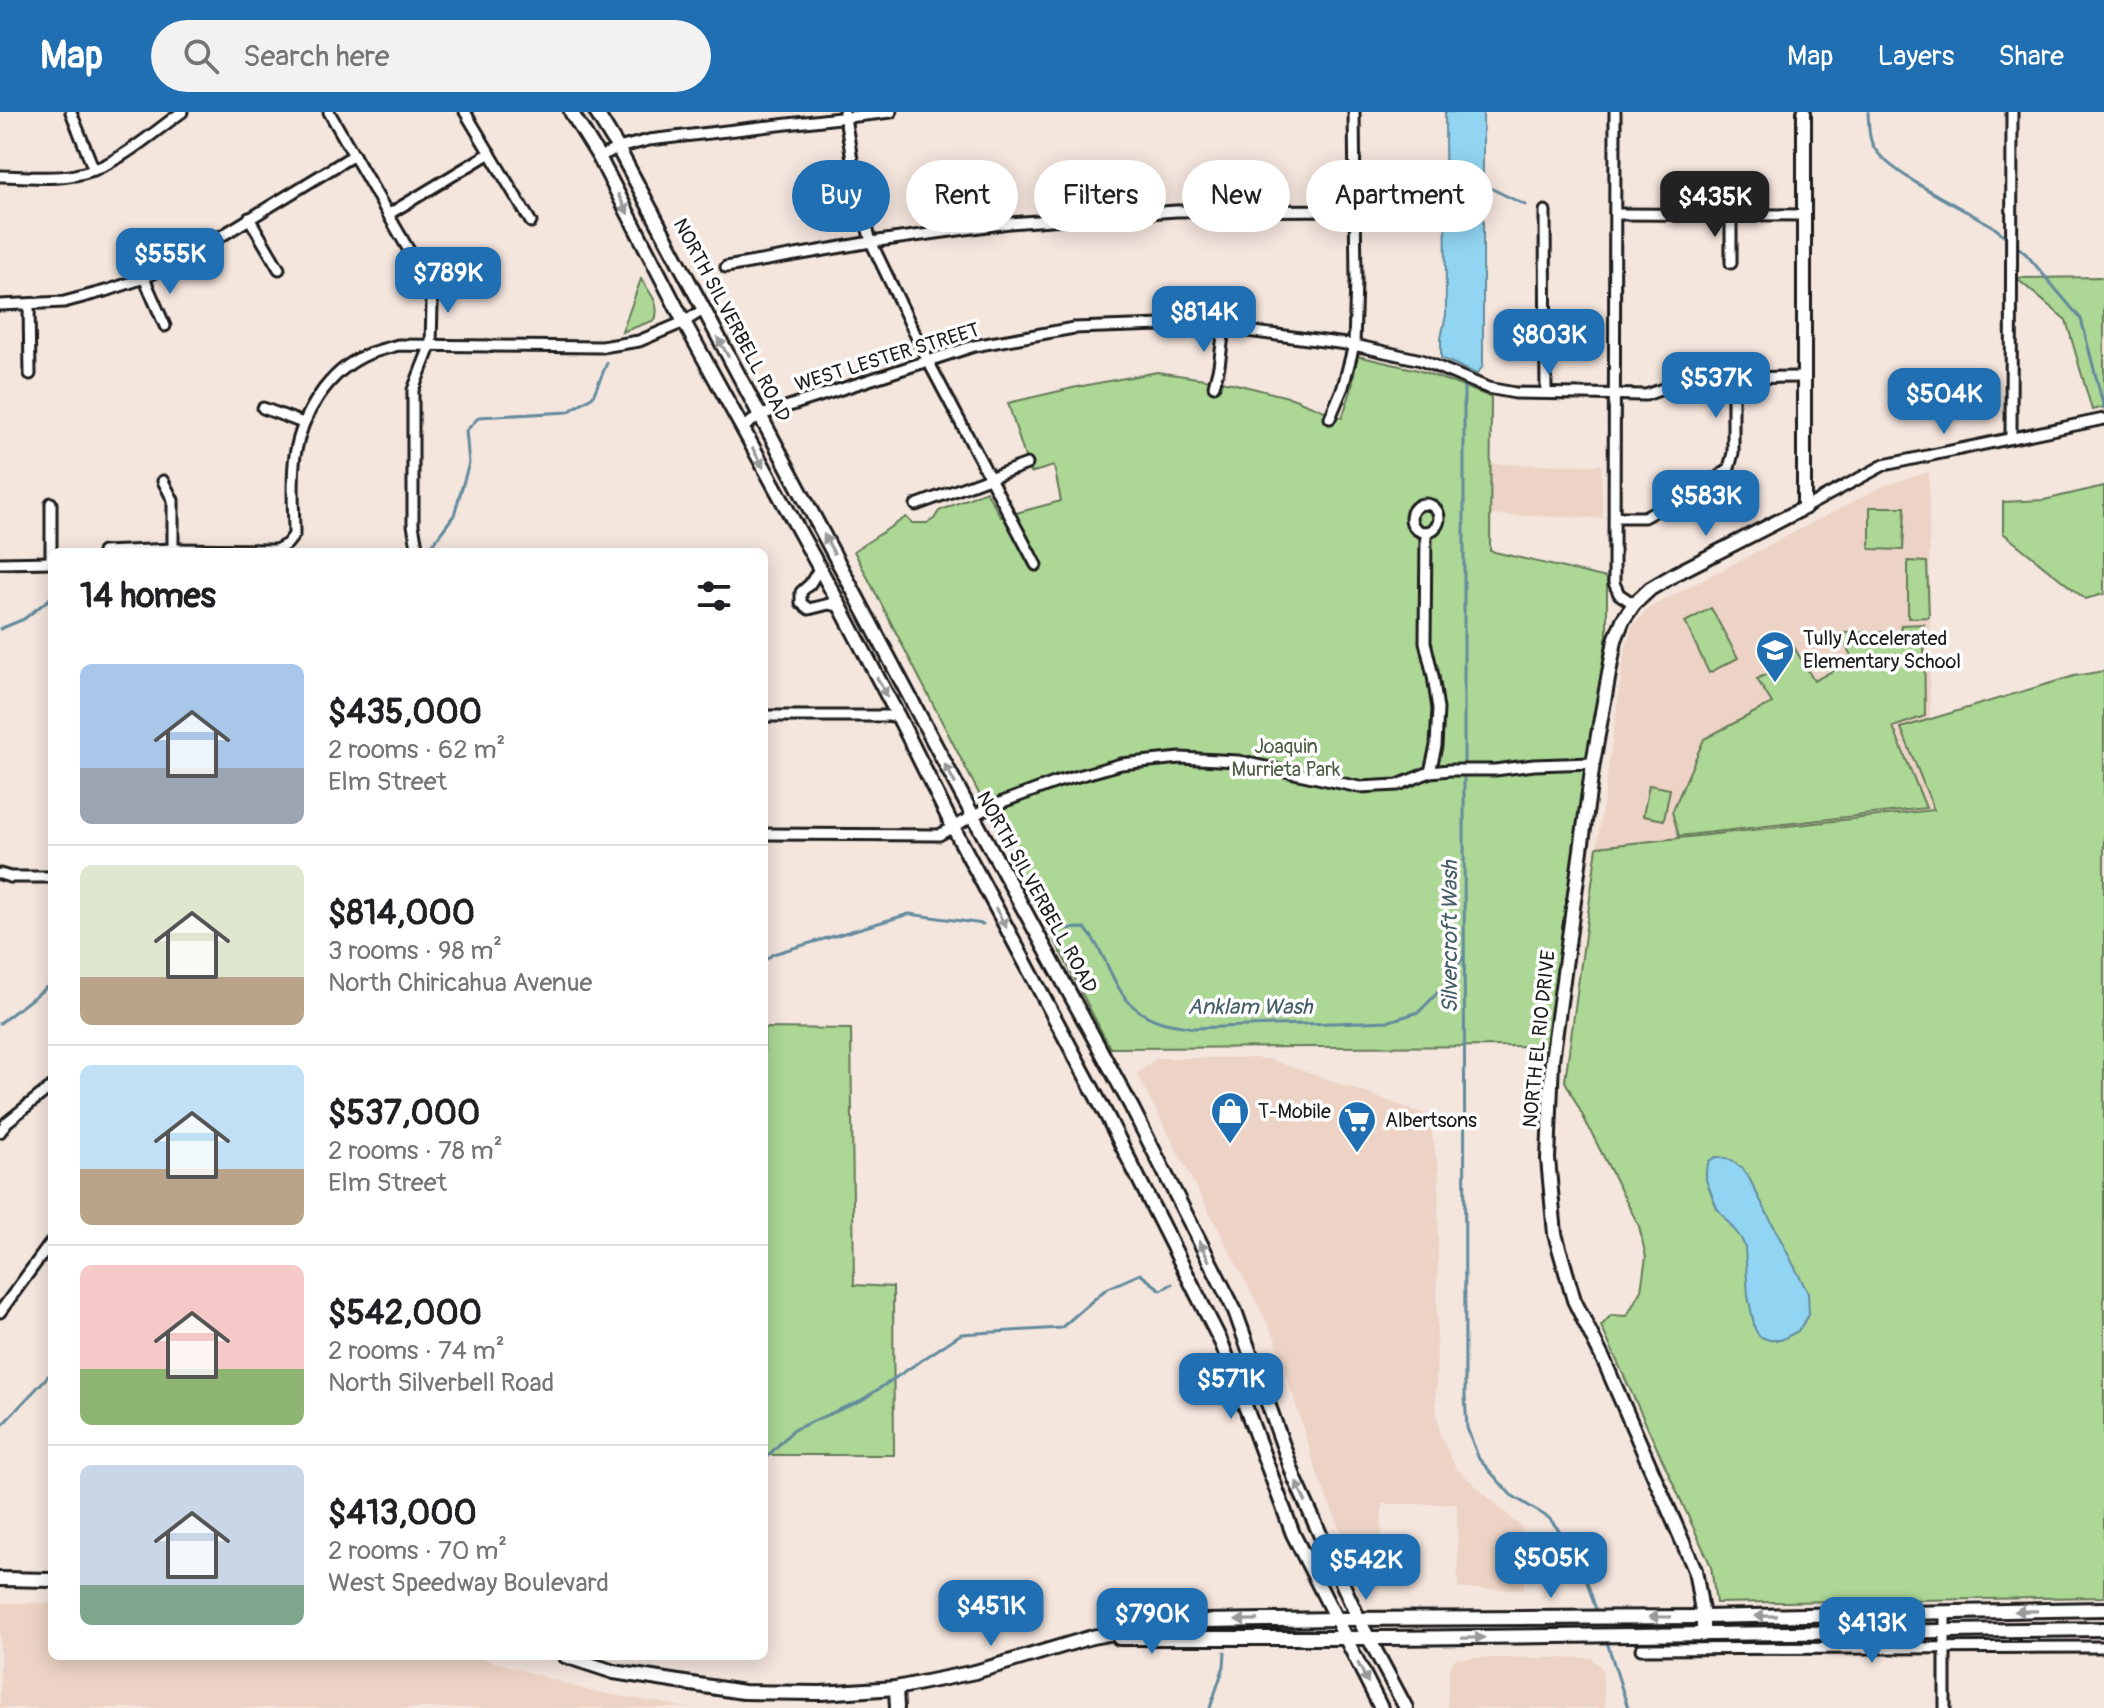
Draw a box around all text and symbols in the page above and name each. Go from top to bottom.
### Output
search box [151,20,711,92]
text: Map [40,32,103,80]
icon: search [179,34,223,78]
text: Search here [243,38,390,75]
text: Map [1787,39,1833,74]
text: Layers [1877,39,1954,74]
text: Share [1998,39,2064,74]
chip: Buy [792,160,890,232]
chip: Rent [906,160,1018,232]
chip: Filters [1034,160,1166,232]
chip: New [1182,160,1290,232]
chip: Apartment [1306,160,1493,232]
pin: $435K [1659,171,1771,239]
text: $435K [1678,181,1752,213]
one-way arrow [616,193,630,216]
street label: NORTH SILVERBELL ROAD [668,214,796,426]
pin: $555K [114,228,226,296]
text: $555K [134,238,206,270]
pin: $789K [392,247,504,315]
text: $789K [413,257,483,289]
pin: $814K [1148,286,1260,354]
text: $814K [1170,296,1238,328]
pin: $803K [1493,309,1605,377]
street label: WEST LESTER STREET [792,317,982,397]
text: $803K [1511,319,1587,351]
one-way arrow [716,336,730,358]
pin: $537K [1660,352,1772,420]
text: $537K [1680,362,1752,394]
pin: $504K [1888,368,2000,436]
text: $504K [1906,378,1982,410]
one-way arrow [751,447,765,470]
pin: $583K [1650,470,1762,538]
text: $583K [1670,480,1742,512]
one-way arrow [823,533,836,556]
icon: filters [692,574,736,618]
text: 14 homes [80,575,216,618]
place label: Tully Accelerated Elementary School [1803,626,1961,674]
school or university icon: Tully Accelerated Elementary School [1754,629,1796,684]
one-way arrow [876,675,889,698]
text: $435,000 [328,691,482,734]
icon: home [144,696,240,792]
text: 2 rooms · 62 m² [328,734,505,766]
park label: Joaquin Murrieta Park [1232,734,1341,782]
one-way arrow [944,763,957,786]
text: Elm Street [328,766,447,798]
street label: NORTH SILVERBELL ROAD [971,787,1103,997]
water label: Silvercroft Wash [1436,859,1464,1013]
text: $814,000 [328,892,475,935]
icon: home [144,897,240,993]
one-way arrow [994,907,1008,929]
text: 3 rooms · 98 m² [328,935,502,967]
street label: NORTH EL RIO DRIVE [1517,949,1561,1129]
text: North Chiricahua Avenue [328,967,592,999]
water label: Anklam Wash [1188,993,1314,1021]
shop icon: T-Mobile [1209,1090,1251,1145]
text: $537,000 [328,1092,480,1135]
icon: home [144,1097,240,1193]
place label: T-Mobile [1258,1099,1331,1124]
supermarket icon: Albertsons [1336,1099,1378,1154]
place label: Albertsons [1385,1108,1477,1133]
text: 2 rooms · 78 m² [328,1135,503,1167]
text: Elm Street [328,1167,447,1199]
one-way arrow [1198,1239,1211,1262]
text: $542,000 [328,1292,482,1335]
icon: home [144,1297,240,1393]
text: 2 rooms · 74 m² [328,1335,505,1367]
pin: $571K [1175,1353,1287,1421]
text: $571K [1197,1363,1265,1395]
text: North Silverbell Road [328,1367,554,1399]
one-way arrow [1294,1480,1308,1503]
text: $413,000 [328,1492,477,1535]
icon: home [144,1497,240,1593]
pin: $505K [1495,1532,1607,1600]
pin: $542K [1310,1534,1422,1602]
text: 2 rooms · 70 m² [328,1535,507,1567]
text: $505K [1513,1542,1589,1574]
text: $542K [1329,1544,1403,1576]
text: West Speedway Boulevard [328,1567,609,1599]
pin: $451K [935,1580,1047,1648]
pin: $790K [1096,1588,1208,1656]
text: $451K [956,1590,1026,1622]
pin: $413K [1816,1597,1928,1665]
text: $790K [1115,1598,1189,1630]
one-way arrow [2013,1605,2038,1617]
text: $413K [1837,1607,1907,1639]
one-way arrow [1753,1610,1778,1622]
one-way arrow [1647,1611,1672,1624]
one-way arrow [1234,1614,1259,1627]
one-way arrow [1461,1631,1486,1644]
one-way arrow [1357,1662,1370,1685]

